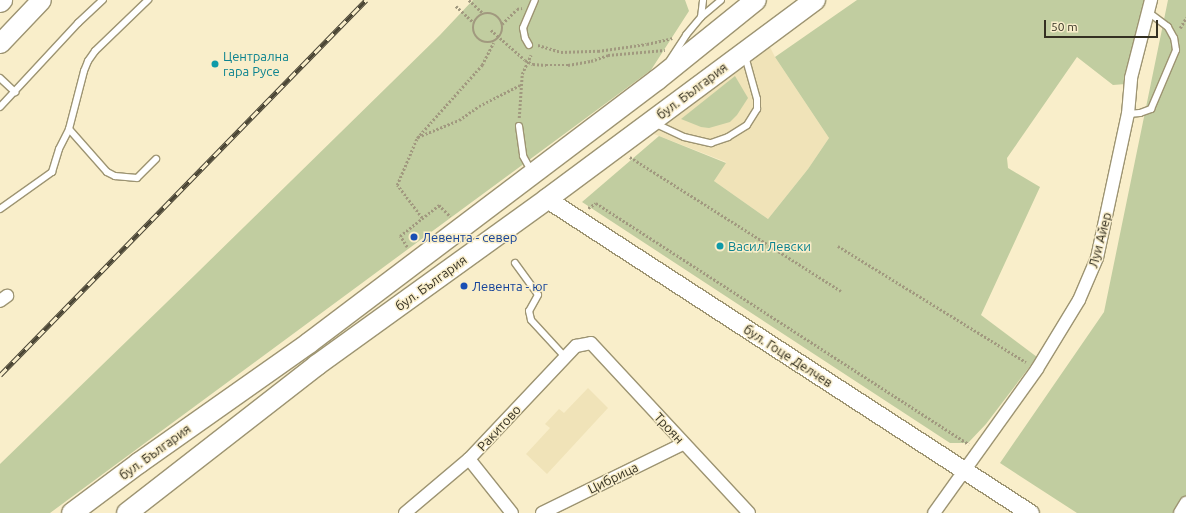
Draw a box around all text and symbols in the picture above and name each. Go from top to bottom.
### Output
scale bar [1046,12,1160,38]
text: 50 m [1051,20,1078,33]
place label: Централна гара Русе [223,49,289,80]
marker: Централна гара Русе [210,59,220,69]
street label: бул. България [654,59,730,123]
street label: Луи Айер [1085,211,1115,269]
place label: Левента - север [422,229,517,245]
marker: Левента - север [409,232,419,242]
place label: Васил Левски [728,238,811,254]
marker: Васил Левски [715,241,725,251]
street label: бул. България [392,252,470,314]
place label: Левента - юг [472,278,548,294]
marker: Левента - юг [459,281,469,291]
street label: бул. Гоце Делчев [741,321,835,391]
street label: Ракитово [474,402,524,454]
street label: Троян [651,409,687,447]
street label: бул. България [116,421,194,483]
street label: Цибрица [585,459,641,497]

